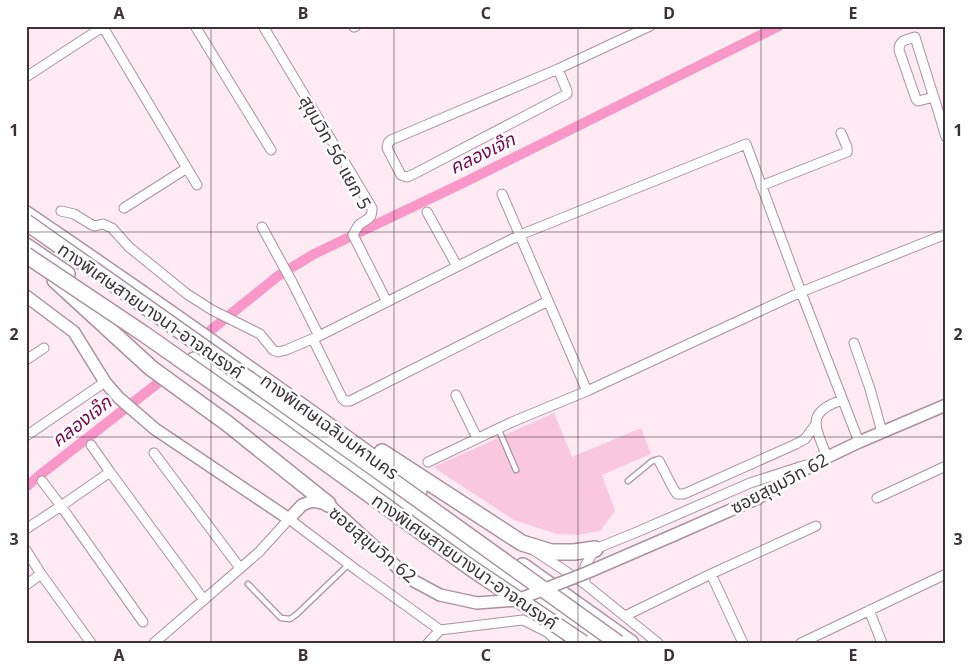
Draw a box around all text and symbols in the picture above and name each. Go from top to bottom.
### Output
text: A [113,2,125,24]
text: B [298,2,308,24]
text: C [481,2,491,24]
text: D [663,2,675,24]
text: E [849,2,858,24]
street label: สุขุมวิท 56 แยก 5 [295,91,377,213]
text: 1 [9,119,19,141]
text: 1 [953,119,963,141]
water label: คลองเจ๊ก [445,126,520,180]
street label: ทางพิเศษสายบางนา-อาจณรงค์ [53,237,249,383]
text: 2 [9,323,19,345]
text: 2 [953,323,963,345]
street label: ทางพิเศษเฉลิมมหานคร [256,368,404,484]
water label: คลองเจ๊ก [45,389,117,453]
street label: ซอยสุขุมวิท 62 [726,447,832,519]
street label: ทางพิเศษสายบางนา-อาจณรงค์ [367,488,563,634]
street label: ซอยสุขุมวิท 62 [324,500,422,588]
text: 3 [9,528,19,550]
text: 3 [953,528,963,550]
text: A [113,644,125,666]
text: B [298,644,308,666]
text: C [481,644,491,666]
text: D [663,644,675,666]
text: E [849,644,858,666]

